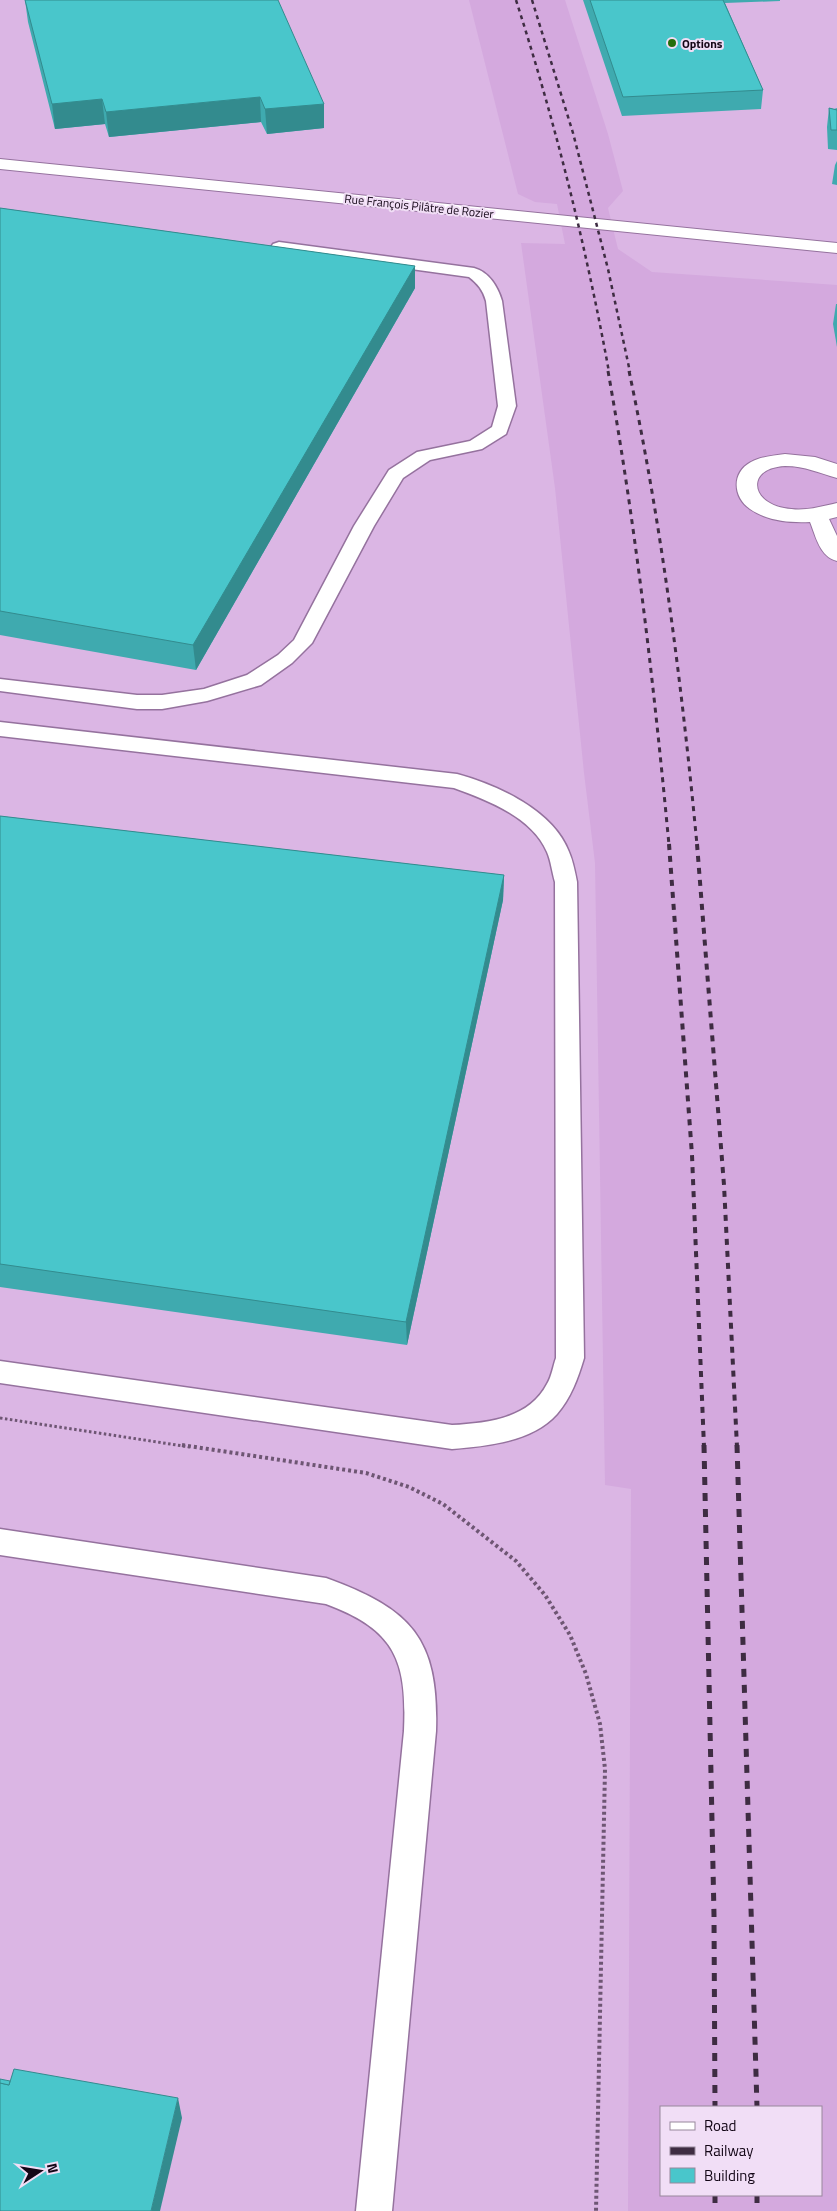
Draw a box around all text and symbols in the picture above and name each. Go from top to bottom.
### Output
place label: Options [682,34,723,53]
marker: Options [666,37,678,49]
street label: Rue François Pilâtre de Rozier [343,189,495,223]
legend [660,2106,822,2196]
text: Road [704,2114,736,2137]
text: Railway [704,2139,754,2162]
north arrow [15,2146,65,2196]
text: N [42,2161,64,2175]
text: Building [704,2164,755,2187]

